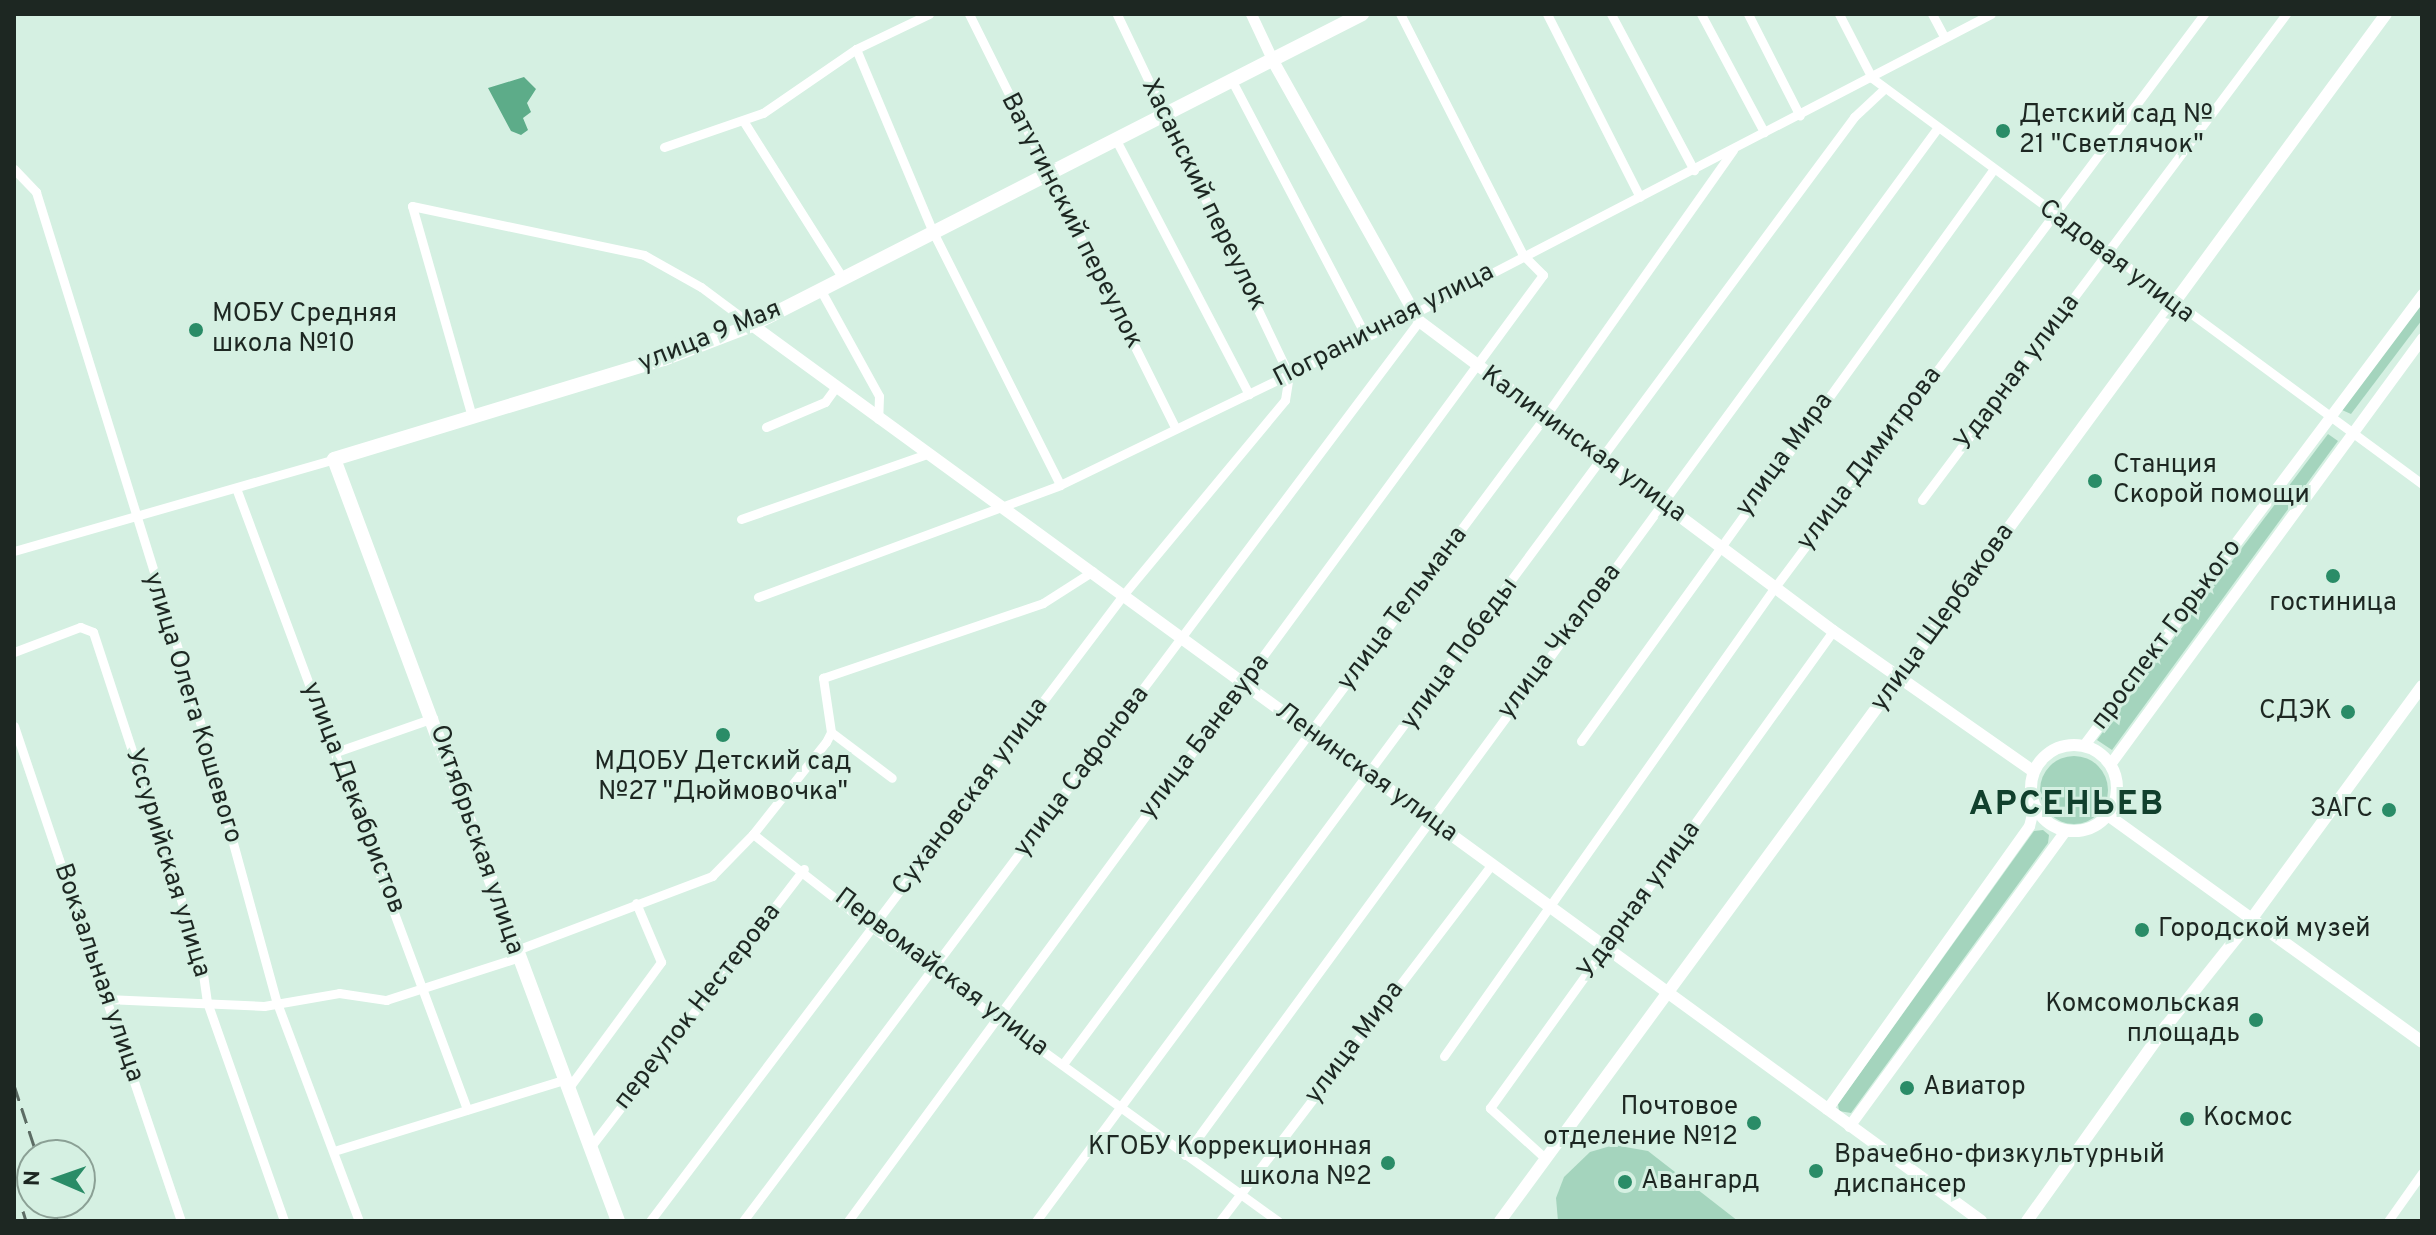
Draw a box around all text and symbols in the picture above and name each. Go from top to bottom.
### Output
street label: Хасанский переулок [1133,74,1273,316]
street label: Ватутинский переулок [993,88,1149,354]
place label: Детский сад № 21 "Светлячок" [2019,100,2213,162]
marker: Детский сад № 21 "Светлячок" [1994,122,2012,140]
street label: Садовая улица [2032,193,2200,331]
street label: Пограничная улица [1269,257,1499,395]
street label: Ударная улица [1949,289,2087,457]
street label: улица 9 Мая [634,294,786,380]
place label: МОБУ Средняя школа №10 [212,299,398,360]
marker: МОБУ Средняя школа №10 [187,321,205,339]
street label: Калининская улица [1474,360,1692,530]
street label: улица Димитрова [1791,361,1949,557]
street label: улица Мира [1730,387,1840,523]
place label: Станция Скорой помощи [2113,450,2310,512]
marker: Станция Скорой помощи [2084,470,2106,492]
street label: улица Щербакова [1864,518,2022,718]
street label: улица Тельмана [1331,520,1475,698]
street label: проспект Горького [2085,534,2249,736]
street label: улица Чкалова [1491,558,1629,726]
marker: гостиница [2324,567,2342,585]
street label: улица Олега Кошевого [136,569,248,847]
street label: улица Победы [1394,572,1526,736]
place label: гостиница [2269,588,2397,620]
street label: улица Баневура [1133,648,1277,826]
street label: улица Декабристов [294,678,412,918]
street label: улица Сафонова [1007,680,1157,864]
street label: Сухановская улица [886,692,1056,902]
street label: Ленинская улица [1269,696,1463,850]
place label: СДЭК [2259,696,2332,728]
marker: СДЭК [2339,703,2357,721]
street label: Октябрьская улица [422,721,530,959]
marker: МДОБУ Детский сад №27 "Дюймовочка" [714,726,732,744]
street label: Уссурийская улица [117,745,217,981]
place label: МДОБУ Детский сад №27 "Дюймовочка" [594,747,852,808]
district label: АРСЕНЬЕВ [1969,786,2165,826]
place label: ЗАГС [2310,794,2373,826]
marker: ЗАГС [2380,801,2398,819]
street label: Ударная улица [1572,816,1708,986]
street label: Вокзальная улица [46,860,150,1086]
street label: Первомайская улица [828,882,1054,1064]
street label: переулок Нестерова [608,898,788,1116]
place label: Городской музей [2158,914,2371,946]
marker: Городской музей [2133,921,2151,939]
street label: улица Мира [1299,975,1411,1111]
place label: Комсомольская площадь [2045,989,2240,1050]
marker: Комсомольская площадь [2247,1011,2265,1029]
place label: Авиатор [1923,1072,2026,1104]
marker: Авиатор [1898,1079,1916,1097]
place label: Почтовое отделение №12 [1543,1092,1738,1154]
place label: Космос [2203,1103,2293,1135]
marker: Космос [2178,1110,2196,1128]
marker: Почтовое отделение №12 [1745,1114,1763,1132]
place label: КГОБУ Коррекционная школа №2 [1087,1132,1372,1194]
north arrow [16,1139,96,1219]
place label: Врачебно-физкультурный диспансер [1834,1140,2165,1202]
marker: КГОБУ Коррекционная школа №2 [1379,1154,1397,1172]
marker: Врачебно-физкультурный диспансер [1805,1160,1827,1182]
place label: Авангард [1641,1166,1760,1198]
text: N [20,1170,47,1187]
marker: Авангард [1616,1173,1634,1191]

